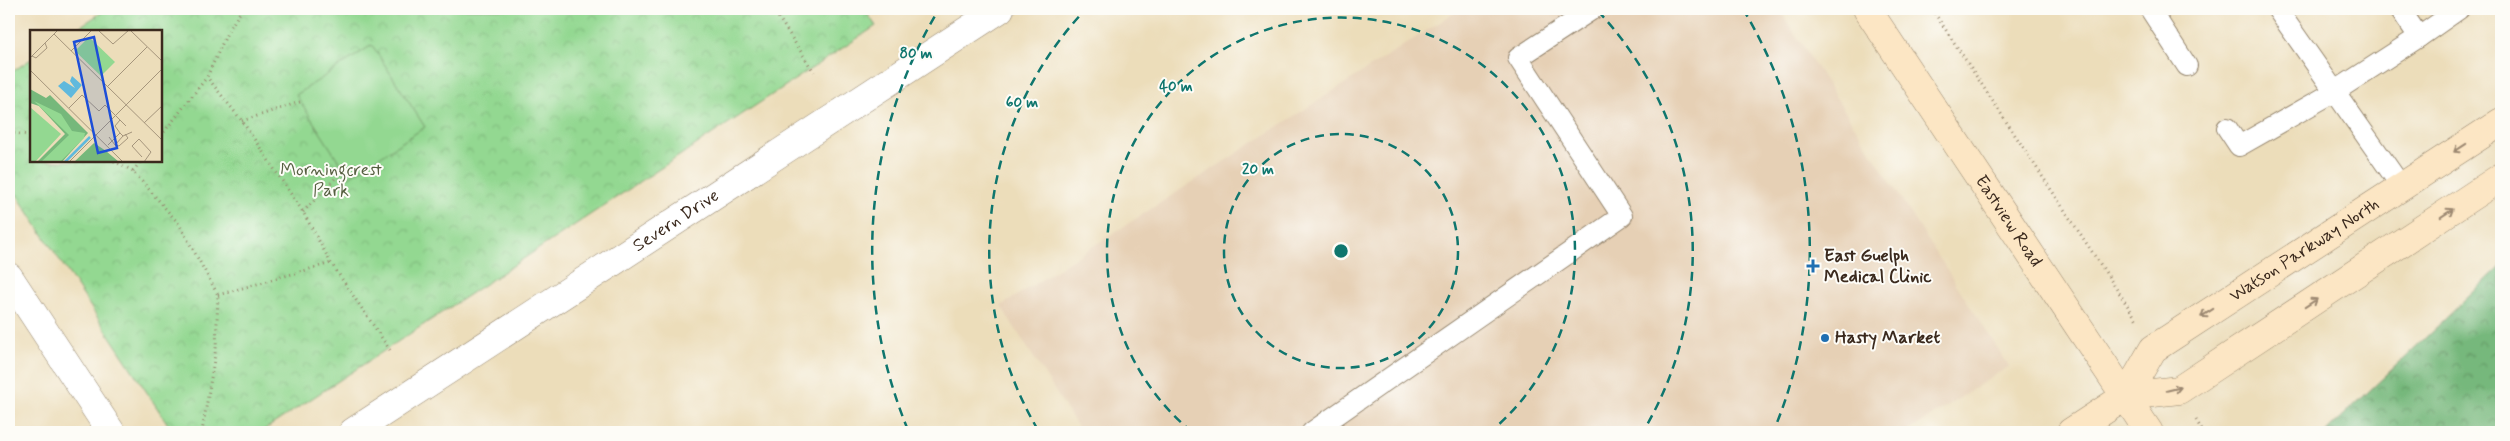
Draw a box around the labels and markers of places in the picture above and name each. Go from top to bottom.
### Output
centre of rings [1332,242,1350,260]
place label: East Guelph Medical Clinic [1824,244,1932,289]
marker: East Guelph Medical Clinic [1806,259,1820,273]
place label: Hasty Market [1835,326,1940,350]
marker: Hasty Market [1819,332,1831,344]

